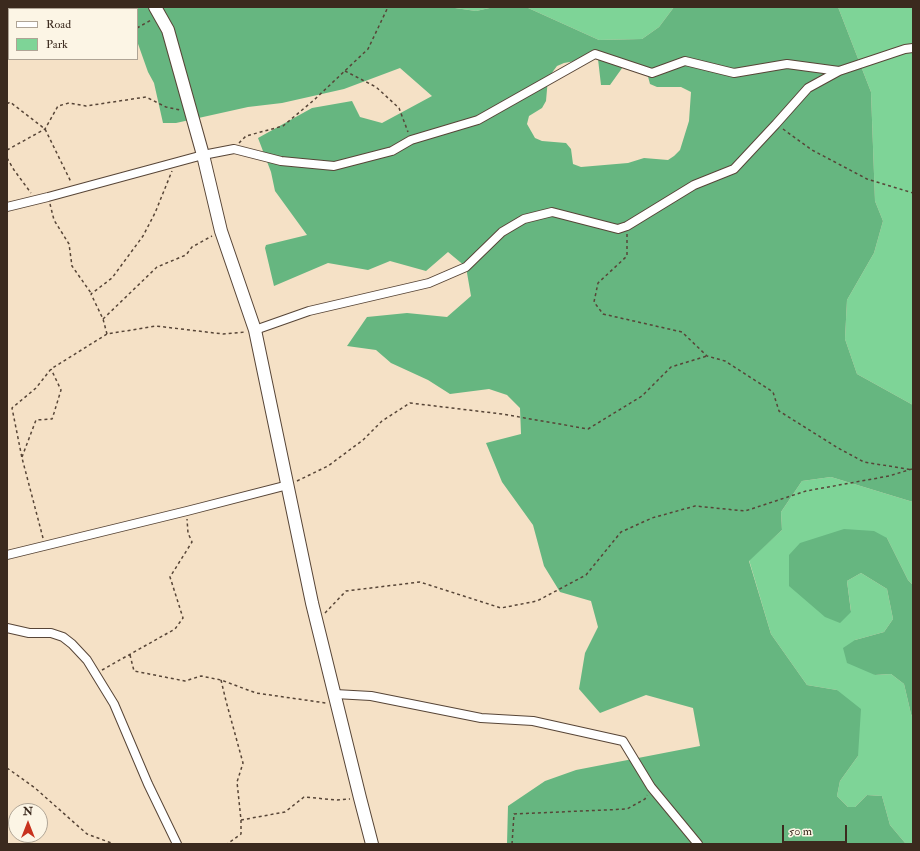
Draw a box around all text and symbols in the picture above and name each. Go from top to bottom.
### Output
legend [8,8,138,60]
text: Road [46,17,71,32]
text: Park [46,37,68,52]
north arrow [8,803,48,843]
text: N [23,805,33,818]
scale bar [784,817,849,843]
text: 50 m [789,824,812,839]

